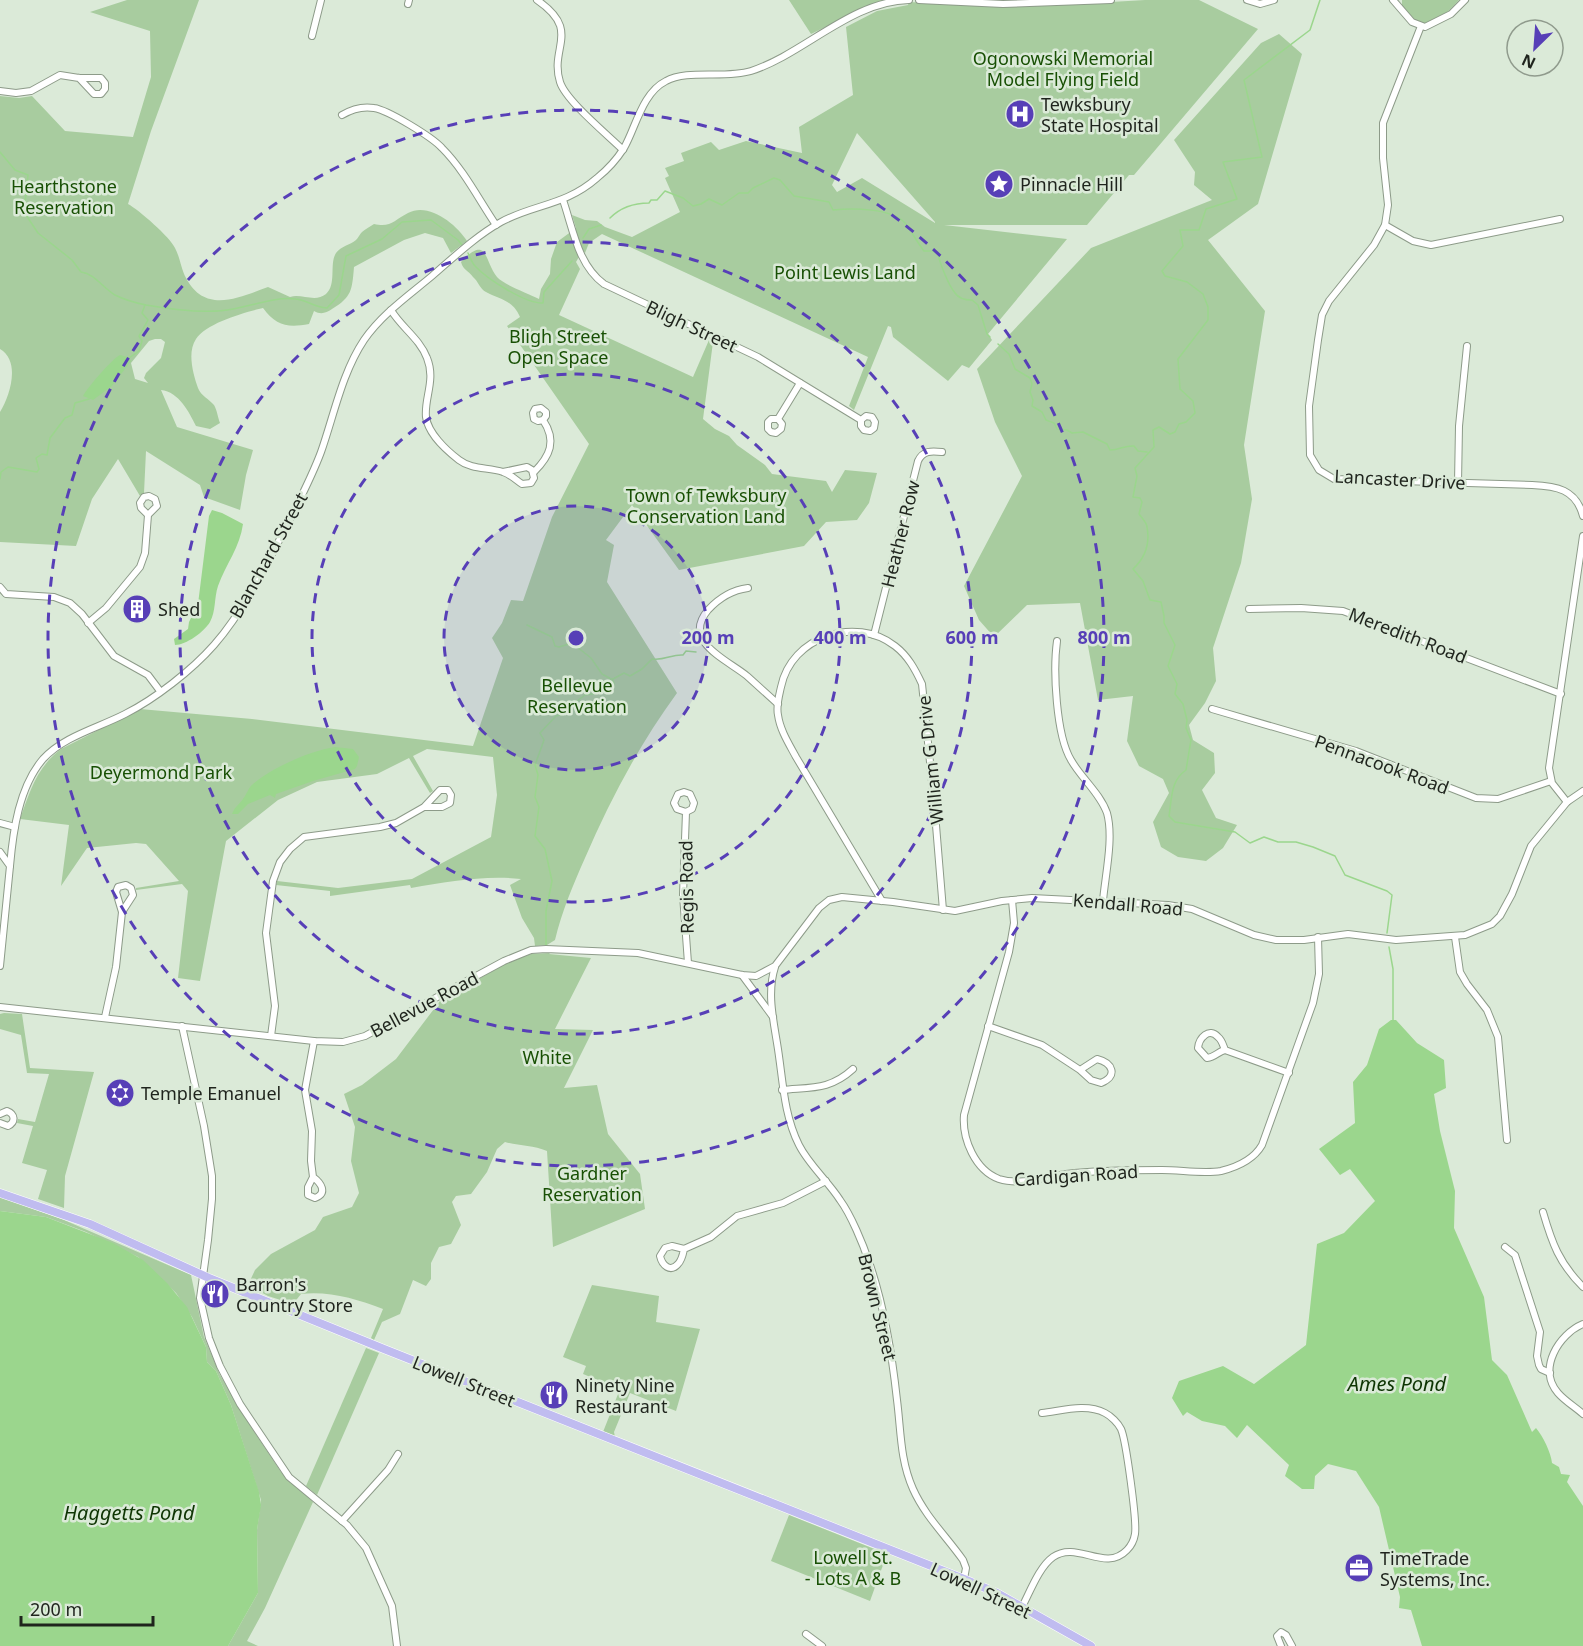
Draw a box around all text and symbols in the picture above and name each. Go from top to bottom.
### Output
north arrow [1505,18,1565,78]
park label: Ogonowski Memorial Model Flying Field [973,46,1153,91]
text: N [1518,49,1539,74]
place label: Tewksbury State Hospital [1041,92,1159,137]
hospital icon: Tewksbury State Hospital [1004,98,1036,130]
place icon: Pinnacle Hill [983,168,1015,200]
place label: Pinnacle Hill [1020,172,1123,196]
park label: Hearthstone Reservation [11,174,117,219]
park label: Point Lewis Land [774,260,916,284]
street label: Bligh Street [642,294,742,358]
park label: Bligh Street Open Space [508,324,608,369]
street label: Lancaster Drive [1334,464,1466,494]
street label: Heather Row [875,478,925,590]
park label: Town of Tewksbury Conservation Land [626,483,787,528]
street label: Blanchard Street [223,487,313,622]
building icon: Shed [121,593,153,625]
place label: Shed [158,597,200,621]
street label: Meredith Road [1345,601,1471,669]
text: 200 m [681,625,735,649]
text: 400 m [813,625,867,649]
text: 600 m [945,625,999,649]
text: 800 m [1077,625,1131,649]
centre of rings [566,628,586,648]
park label: Bellevue Reservation [527,673,627,718]
street label: William G Drive [911,694,949,826]
street label: Pennacook Road [1311,729,1453,799]
park label: Deyermond Park [90,760,233,784]
street label: Regis Road [673,840,699,934]
street label: Kendall Road [1072,887,1184,921]
street label: Bellevue Road [366,965,482,1043]
park label: White [522,1045,572,1069]
synagogue icon: Temple Emanuel [104,1077,136,1109]
place label: Temple Emanuel [141,1081,281,1105]
street label: Cardigan Road [1013,1159,1139,1191]
park label: Gardner Reservation [542,1161,642,1206]
street label: Brown Street [853,1251,903,1364]
place label: Barron's Country Store [236,1272,353,1317]
restaurant icon: Barron's Country Store [199,1278,231,1310]
street label: Lowell Street [409,1350,519,1413]
water label: Ames Pond [1346,1370,1447,1397]
place label: Ninety Nine Restaurant [575,1373,675,1418]
restaurant icon: Ninety Nine Restaurant [538,1379,570,1411]
water label: Haggetts Pond [64,1499,195,1526]
park label: Lowell St. - Lots A & B [805,1545,901,1590]
place label: TimeTrade Systems, Inc. [1380,1546,1490,1591]
office icon: TimeTrade Systems, Inc. [1343,1552,1375,1584]
street label: Lowell Street [927,1556,1036,1624]
scale bar [21,1589,153,1627]
text: 200 m [30,1597,82,1621]

